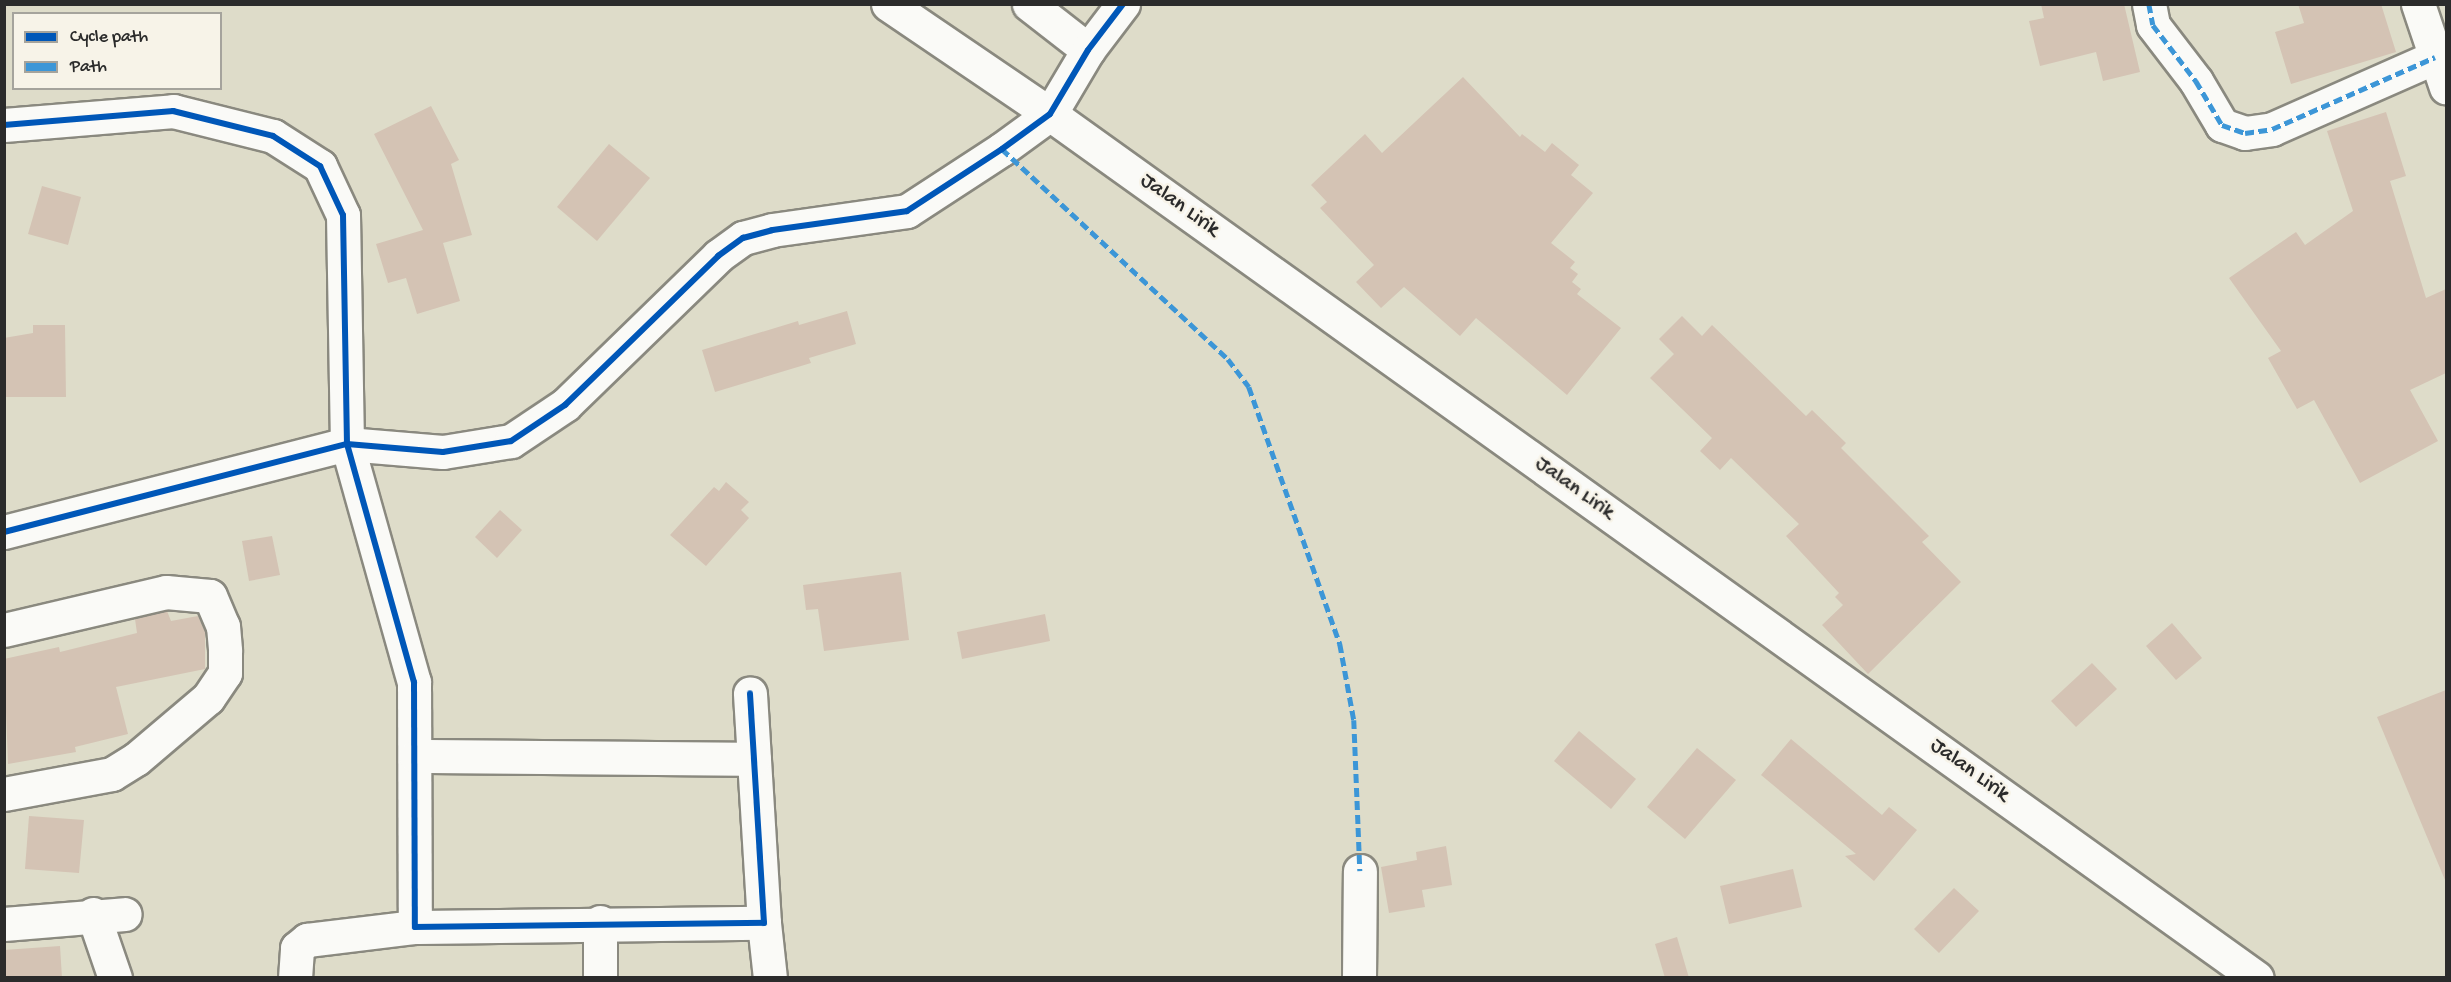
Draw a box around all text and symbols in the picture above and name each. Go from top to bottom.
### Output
legend [12,12,222,90]
text: Cycle path [70,27,148,48]
text: Path [70,57,107,78]
street label: Jalan Lirik [1134,168,1224,244]
street label: Jalan Lirik [1529,451,1619,527]
street label: Jalan Lirik [1924,733,2014,809]

